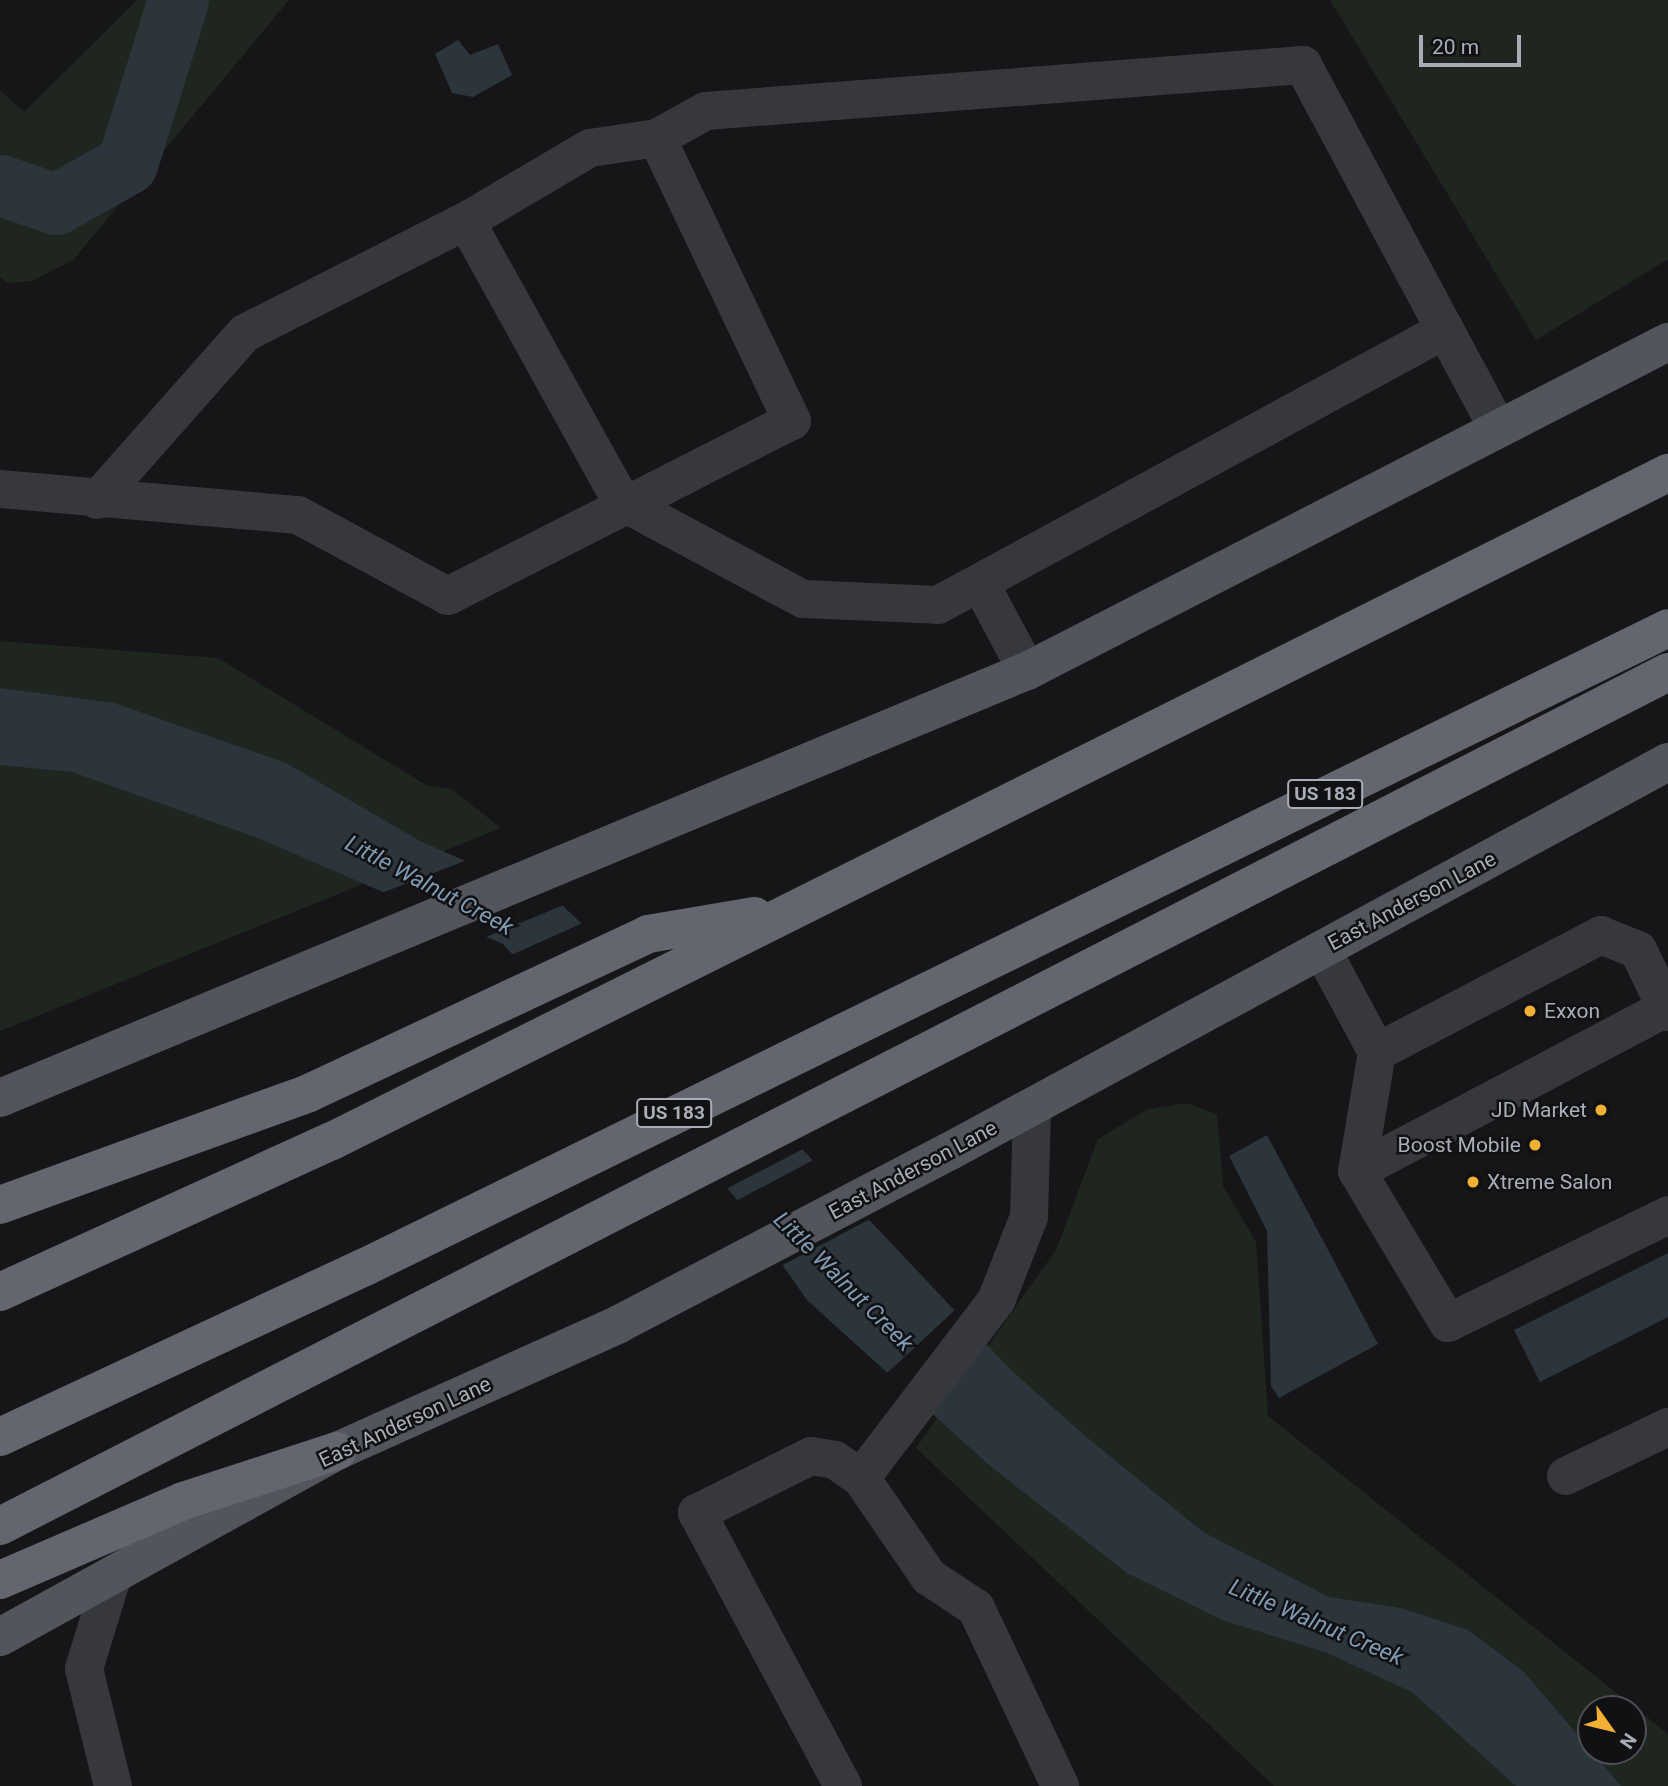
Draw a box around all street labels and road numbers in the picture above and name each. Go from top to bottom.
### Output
road number: US 183 [1286,778,1364,810]
street label: East Anderson Lane [1324,846,1500,956]
road number: US 183 [636,1098,712,1128]
street label: East Anderson Lane [825,1115,1001,1225]
street label: East Anderson Lane [315,1371,495,1473]

